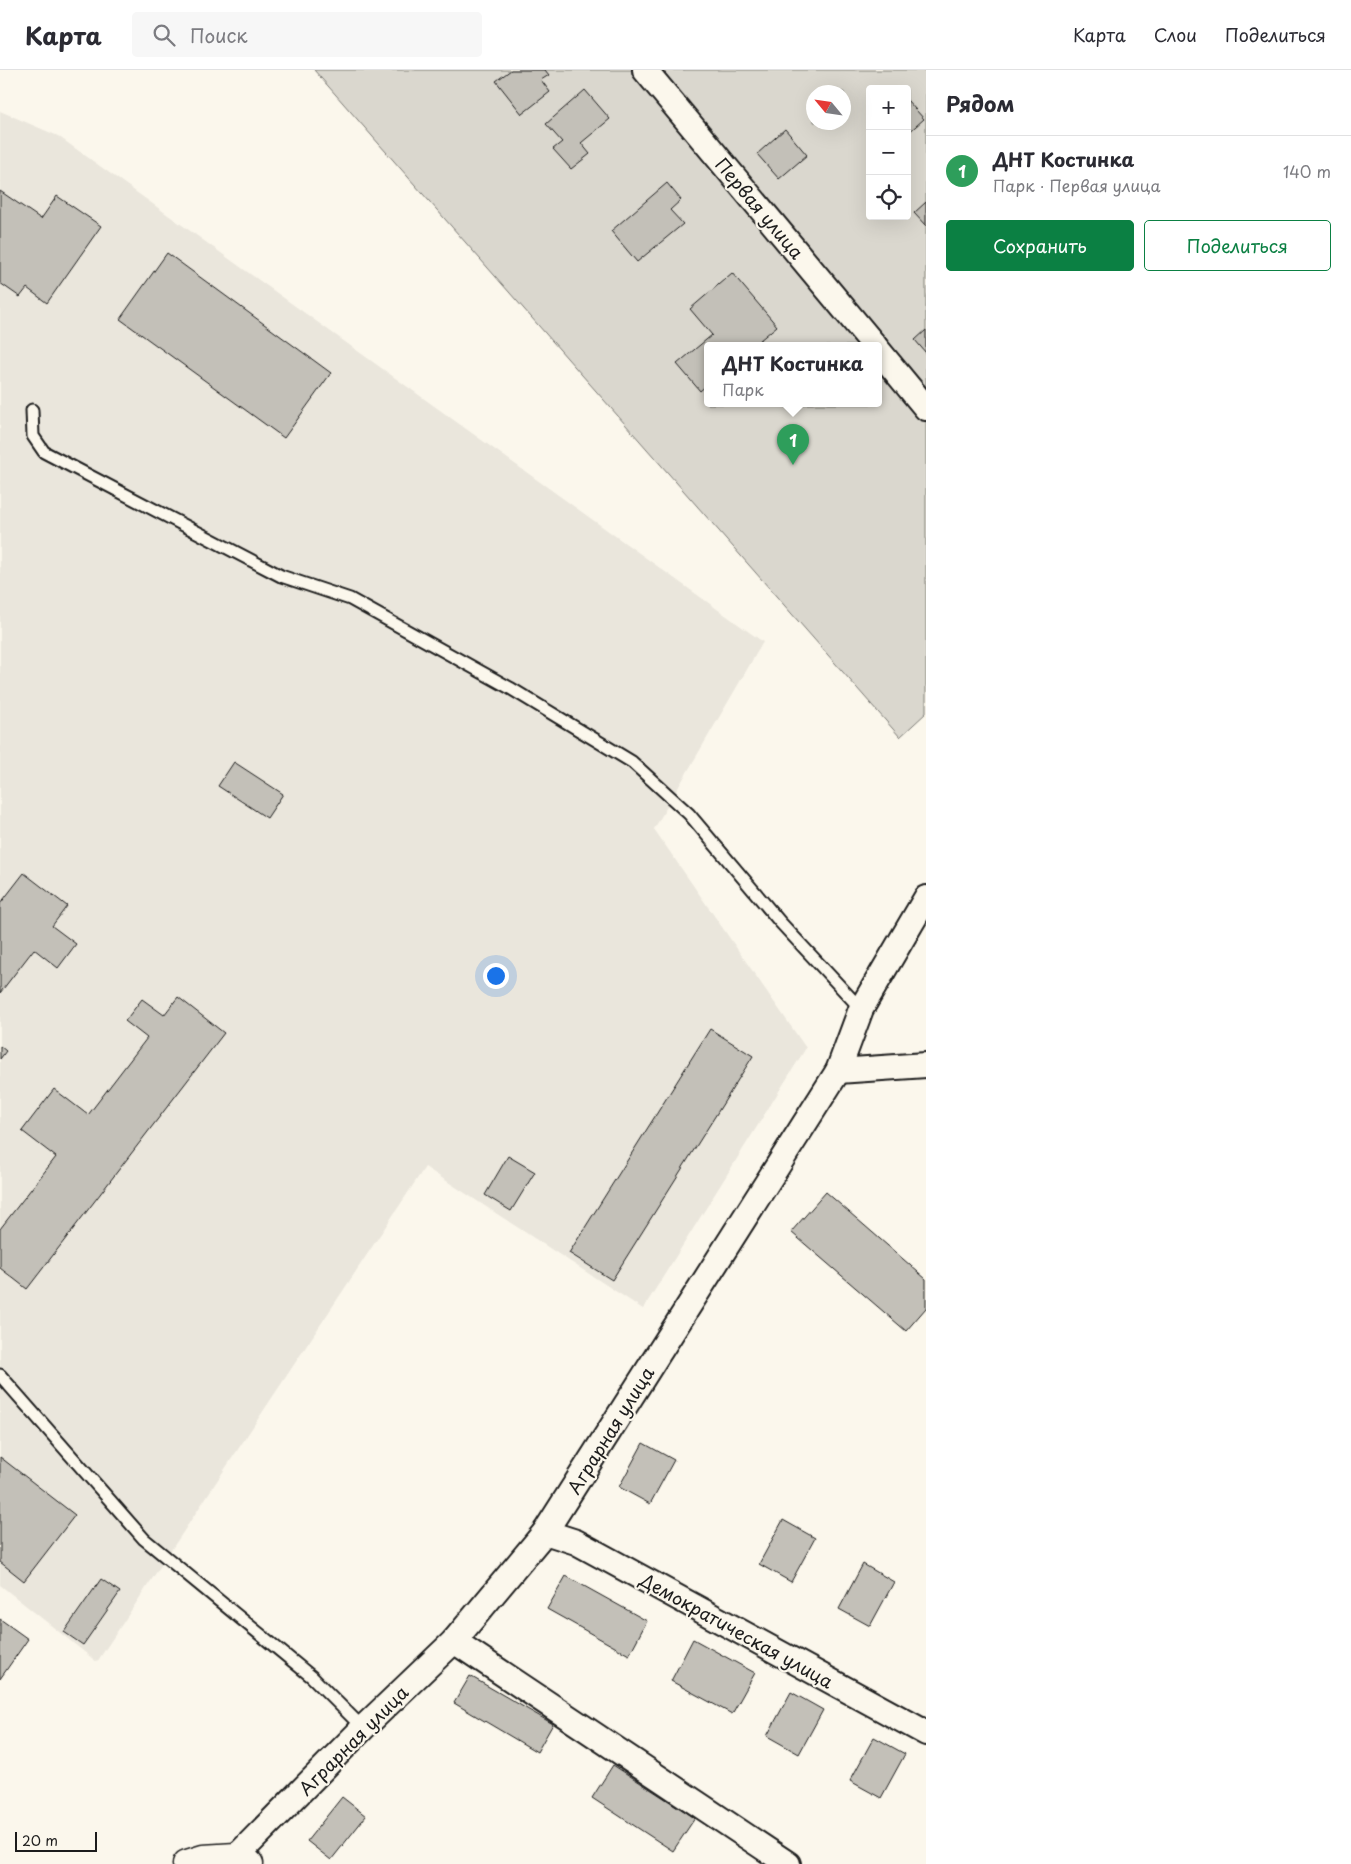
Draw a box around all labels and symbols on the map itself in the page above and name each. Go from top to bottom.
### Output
north arrow [806,85,851,130]
street label: Первая улица [709,151,811,265]
pin: 1 [777,424,809,465]
your location [483,963,509,989]
street label: Аграрная улица [560,1361,660,1499]
street label: Демократическая улица [635,1565,839,1695]
street label: Аграрная улица [292,1678,415,1801]
scale bar [15,1829,98,1852]

